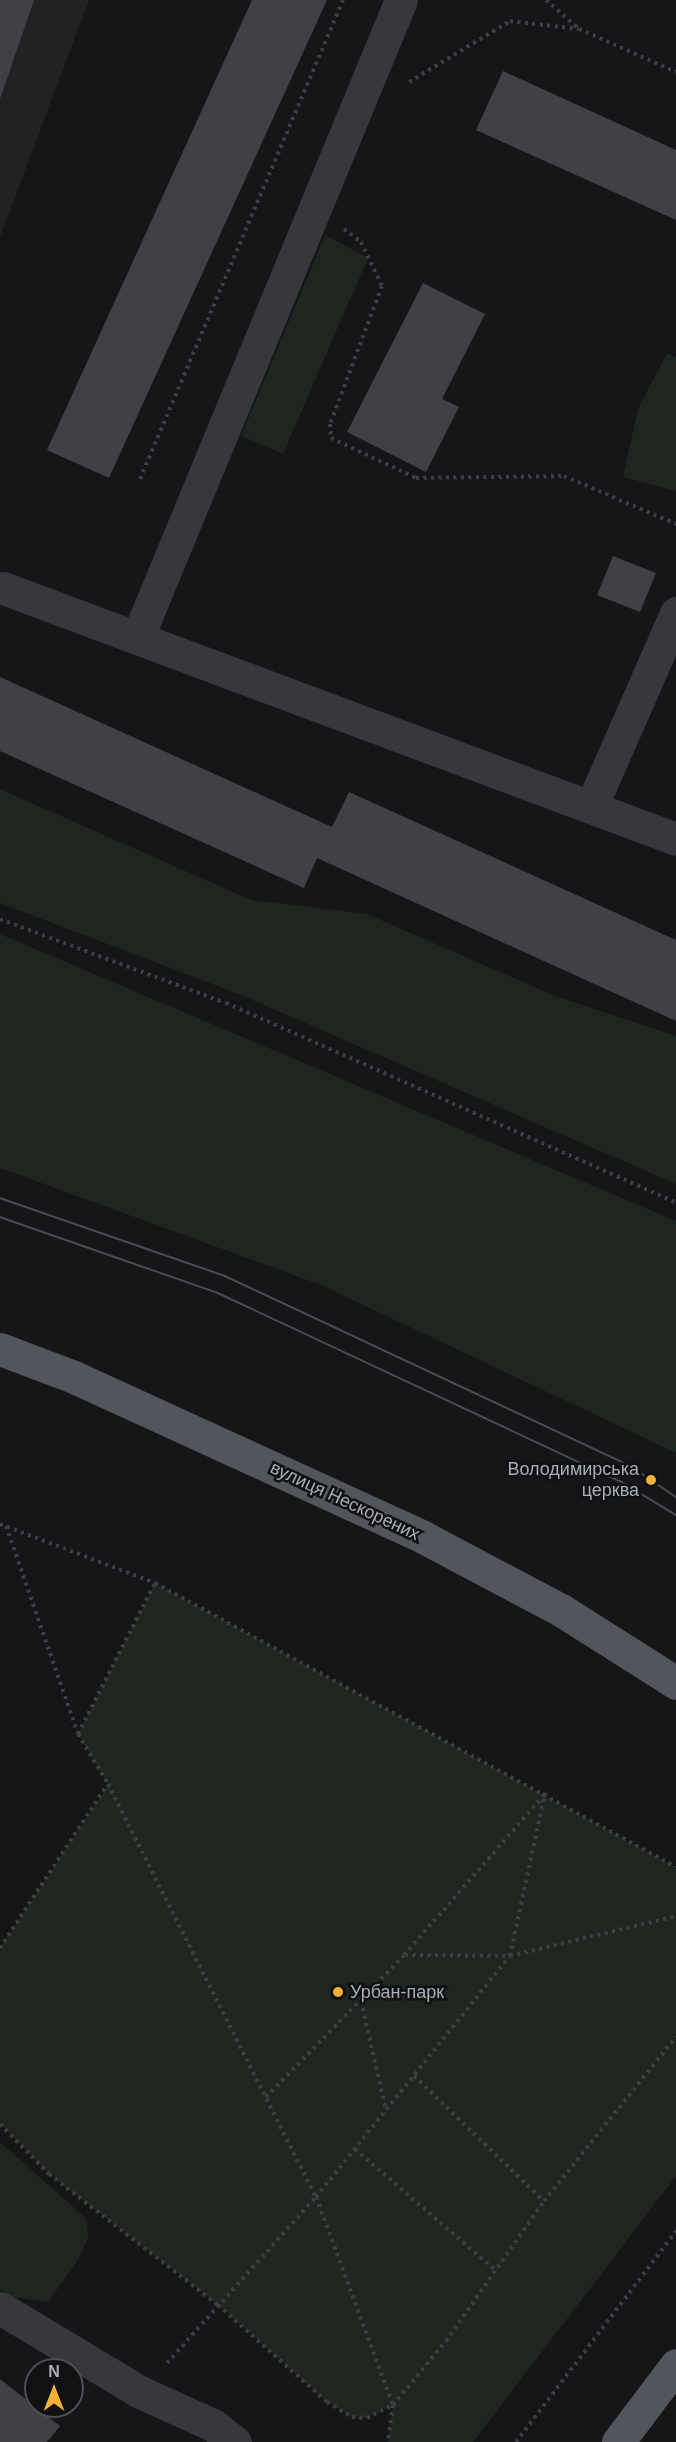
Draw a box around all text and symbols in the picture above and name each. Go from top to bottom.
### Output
street label: вулиця Нескорених [267,1457,423,1545]
place label: Володимирська церква [507,1459,639,1502]
marker: Володимирська церква [644,1473,658,1487]
place label: Урбан-парк [350,1981,444,2003]
marker: Урбан-парк [331,1985,345,1999]
north arrow [24,2358,84,2418]
text: N [48,2363,60,2380]

